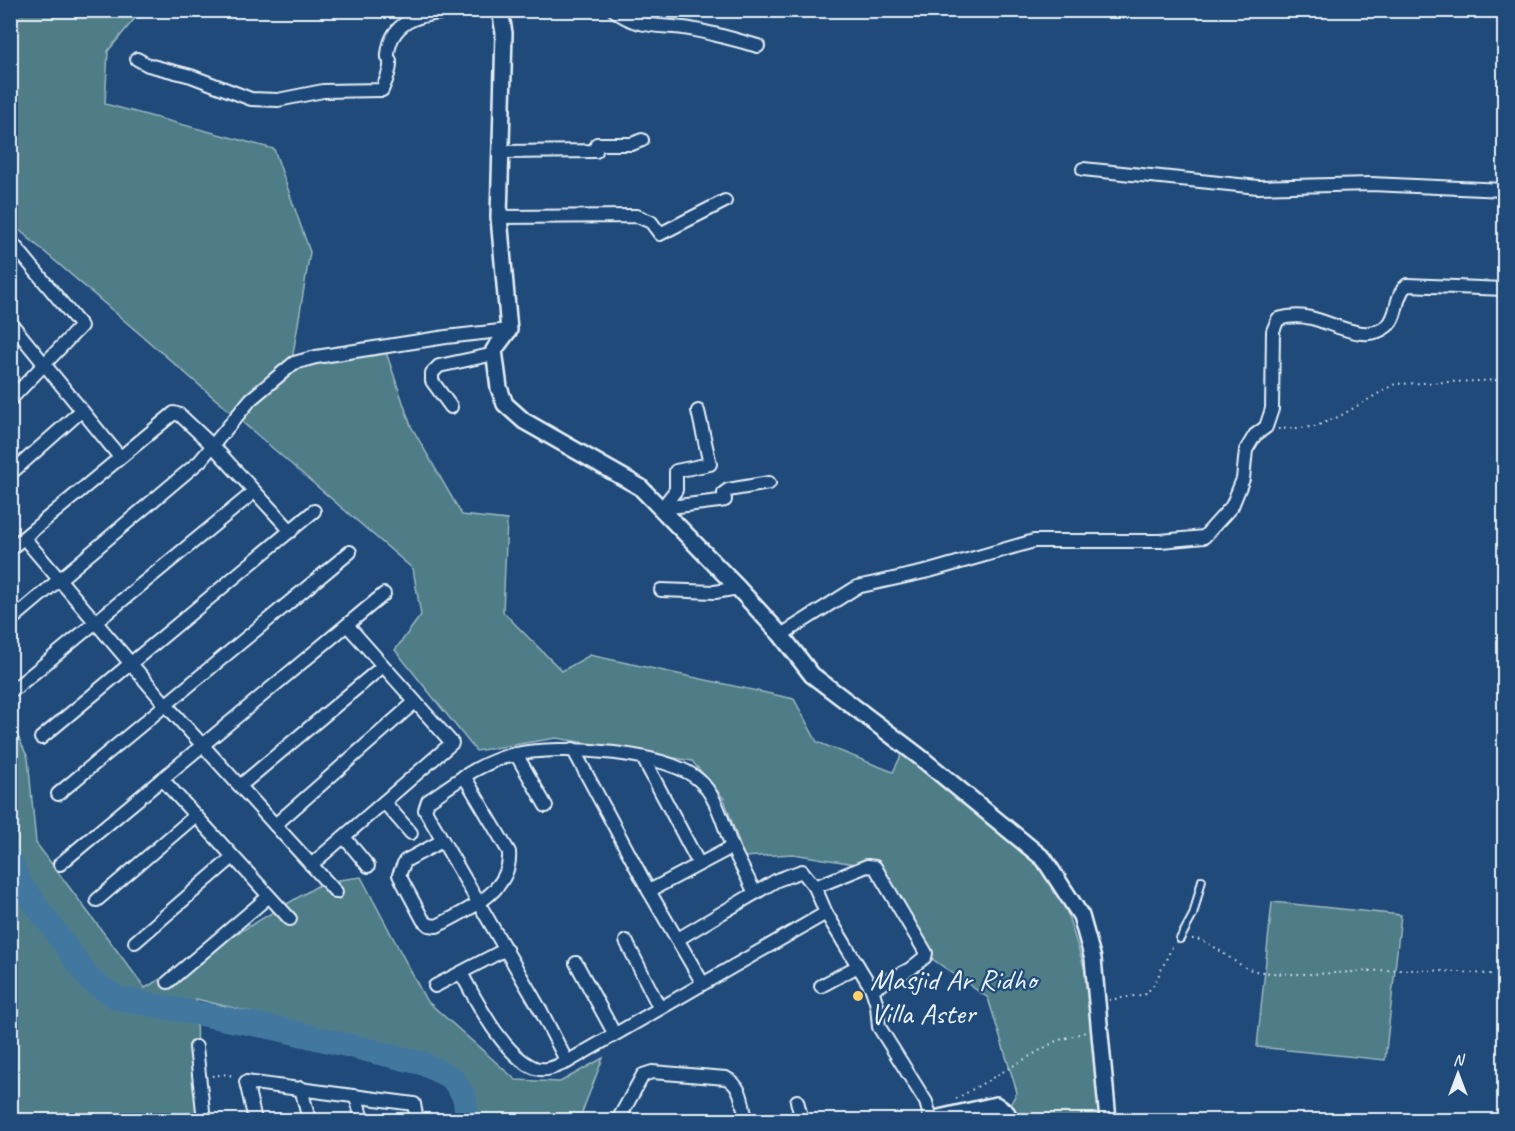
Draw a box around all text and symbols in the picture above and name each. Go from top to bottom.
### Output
place label: Masjid Ar Ridho Villa Aster [870,960,1040,1032]
marker: Masjid Ar Ridho Villa Aster [851,989,865,1003]
north arrow [1428,1044,1488,1104]
text: N [1453,1050,1466,1070]

